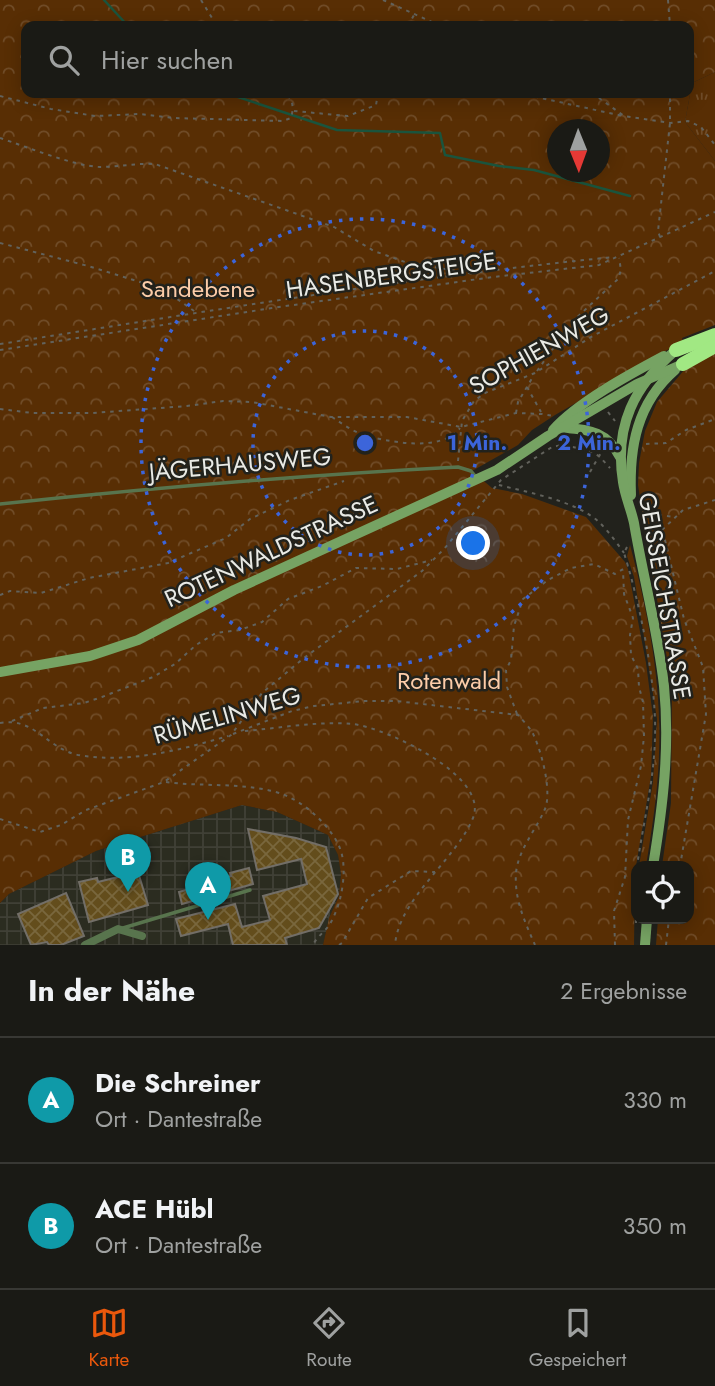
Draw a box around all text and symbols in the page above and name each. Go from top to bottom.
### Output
search box [21,21,694,98]
icon: search [45,41,83,79]
text: Hier suchen [101,41,234,79]
north arrow [547,119,610,182]
street label: HASENBERGSTEIGE [284,243,498,307]
park label: Sandebene [141,271,255,306]
street label: SOPHIENWEG [462,297,616,403]
text: 1 Min. [447,428,507,458]
text: 2 Min. [557,428,621,458]
centre of rings [353,431,377,455]
street label: JÄGERHAUSWEG [144,439,333,490]
street label: ROTENWALDSTRASSE [158,486,384,616]
street label: GEISSEICHSTRASSE [630,490,700,702]
your location [456,526,490,560]
park label: Rotenwald [397,663,501,698]
street label: RÜMELINWEG [149,677,305,753]
pin: B [105,834,151,892]
map controls [631,861,694,924]
button: locate [631,861,694,924]
pin: A [185,862,231,920]
text: In der Nähe [28,969,195,1012]
text: 2 Ergebnisse [560,974,687,1008]
text: Die Schreiner [95,1064,261,1102]
text: A [43,1083,59,1117]
text: 330 m [623,1083,687,1117]
text: Ort · Dantestraße [95,1102,262,1136]
text: ACE Hübl [95,1190,213,1228]
text: B [43,1209,59,1243]
text: 350 m [623,1209,687,1243]
text: Ort · Dantestraße [95,1228,262,1262]
tab: Karte [89,1304,129,1373]
tab: Route [306,1304,352,1373]
tab: Gespeichert [529,1304,626,1373]

